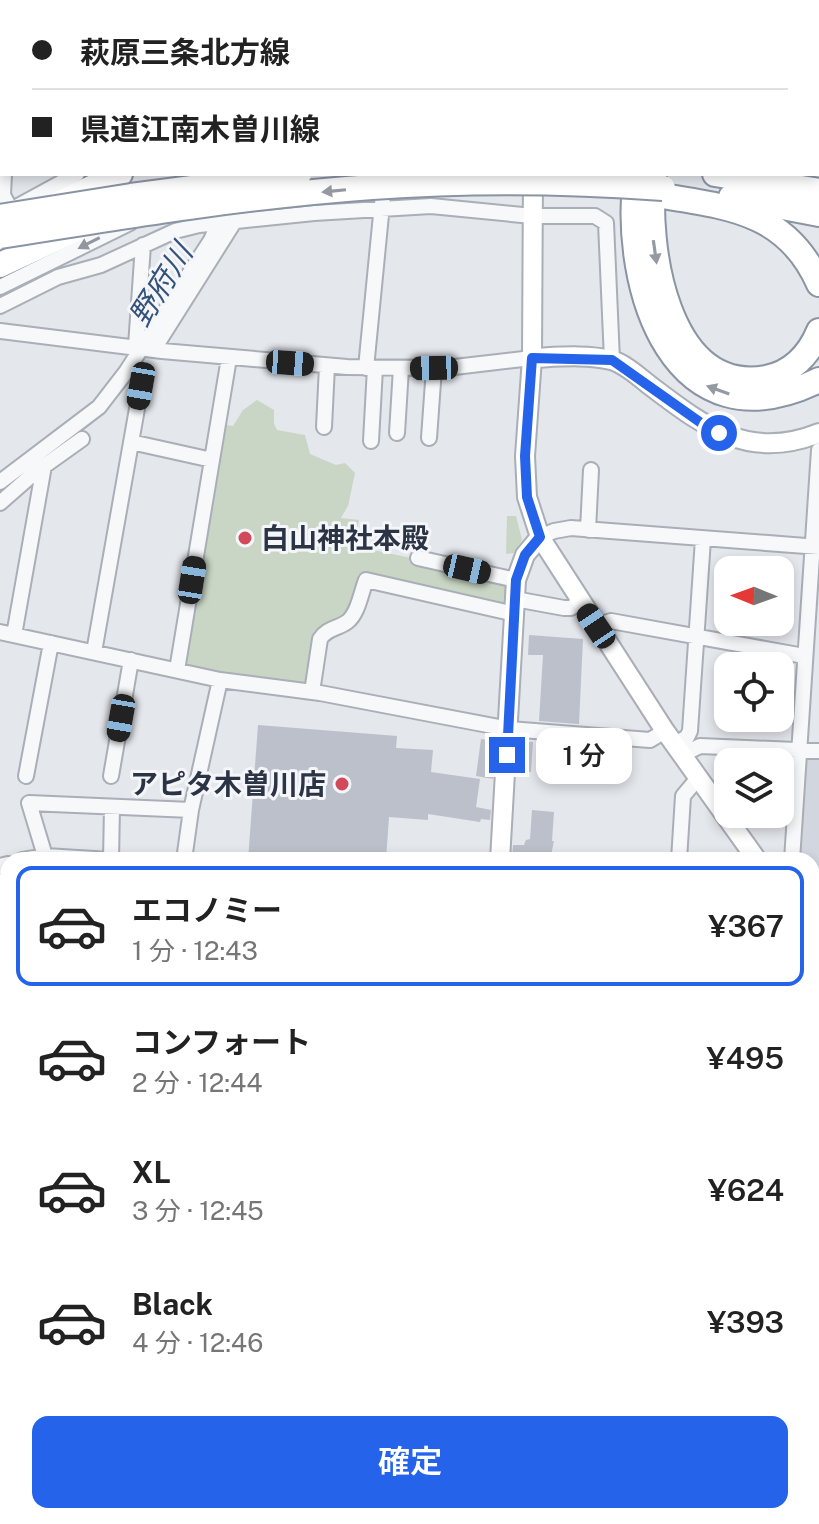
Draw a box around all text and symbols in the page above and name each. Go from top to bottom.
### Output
text: 萩原三条北方線 [80,34,290,70]
text: 県道江南木曽川線 [80,111,320,147]
one-way arrow [321,184,346,197]
water label: 野府川 [121,234,201,332]
one-way arrow [77,236,100,249]
one-way arrow [649,240,662,265]
car [265,349,315,377]
car [410,356,458,380]
car [125,360,157,412]
one-way arrow [706,384,730,396]
route start [701,415,737,451]
place label: 白山神社本殿 [261,521,429,554]
marker: 白山神社本殿 [236,529,254,547]
car [441,552,493,586]
car [176,554,208,606]
north arrow [714,556,794,636]
map controls [714,556,794,828]
car [573,599,619,653]
button: locate [714,652,794,732]
car [105,692,137,744]
callout: 1 分 [535,727,631,783]
route end [489,737,525,773]
text: 1 分 [563,740,605,771]
button: layers [714,748,794,828]
place label: アピタ木曽川店 [130,767,326,800]
marker: アピタ木曽川店 [333,775,351,793]
icon: car [36,890,108,962]
text: エコノミー [132,892,282,928]
text: ¥367 [708,908,784,944]
text: 1 分 · 12:43 [132,935,258,966]
icon: car [36,1022,108,1094]
text: コンフォート [132,1024,311,1060]
text: ¥495 [707,1040,784,1076]
text: 2 分 · 12:44 [132,1067,263,1098]
icon: car [36,1154,108,1226]
text: XL [132,1154,171,1190]
text: ¥624 [708,1172,784,1208]
text: 3 分 · 12:45 [132,1195,264,1226]
icon: car [36,1286,108,1358]
text: Black [132,1286,213,1322]
text: ¥393 [707,1304,784,1340]
text: 4 分 · 12:46 [132,1327,263,1358]
button: 確定 [32,1416,788,1508]

